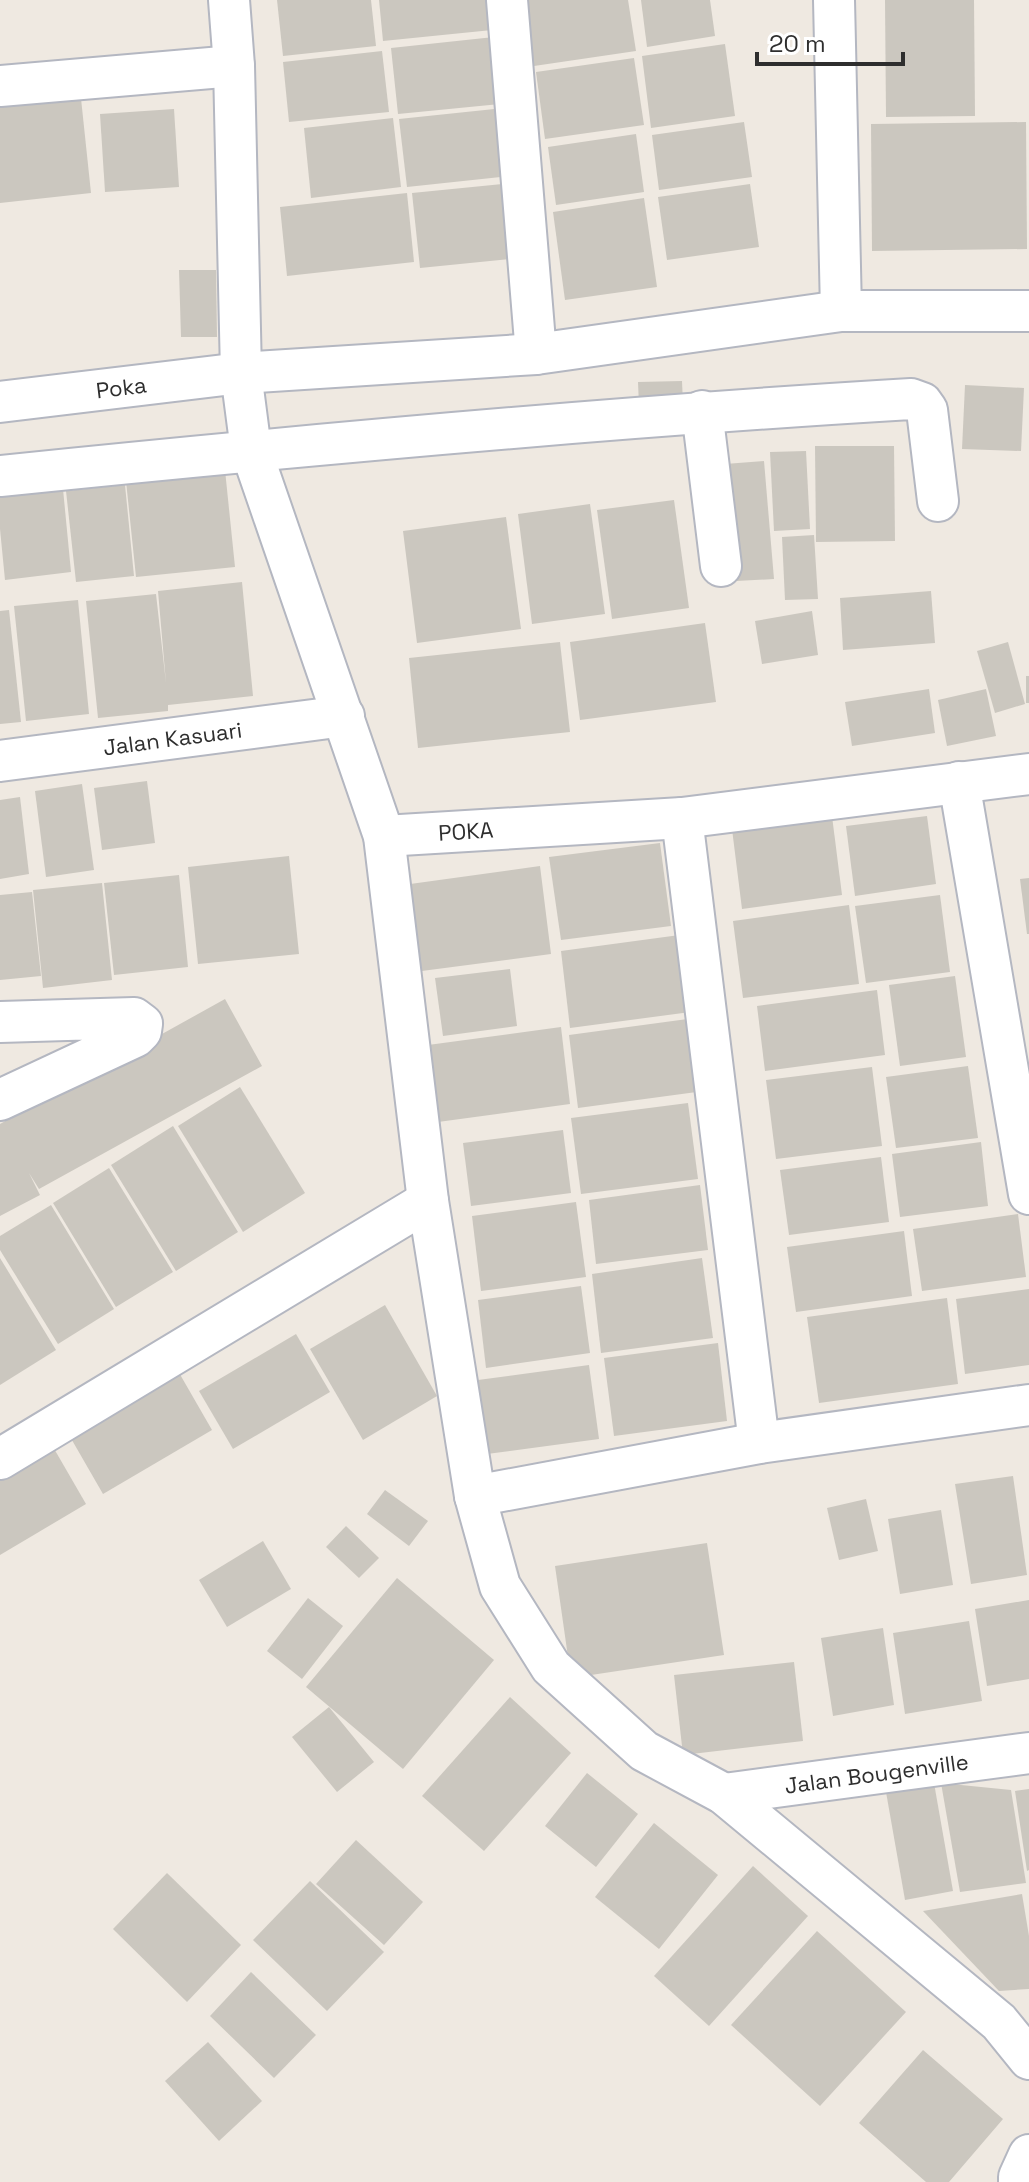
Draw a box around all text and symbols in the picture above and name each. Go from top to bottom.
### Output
scale bar [757,16,903,66]
text: 20 m [769,28,826,59]
street label: Poka [94,370,148,404]
street label: Jalan Kasuari [101,715,244,761]
street label: POKA [437,815,494,847]
street label: Jalan Bougenville [783,1747,970,1800]

